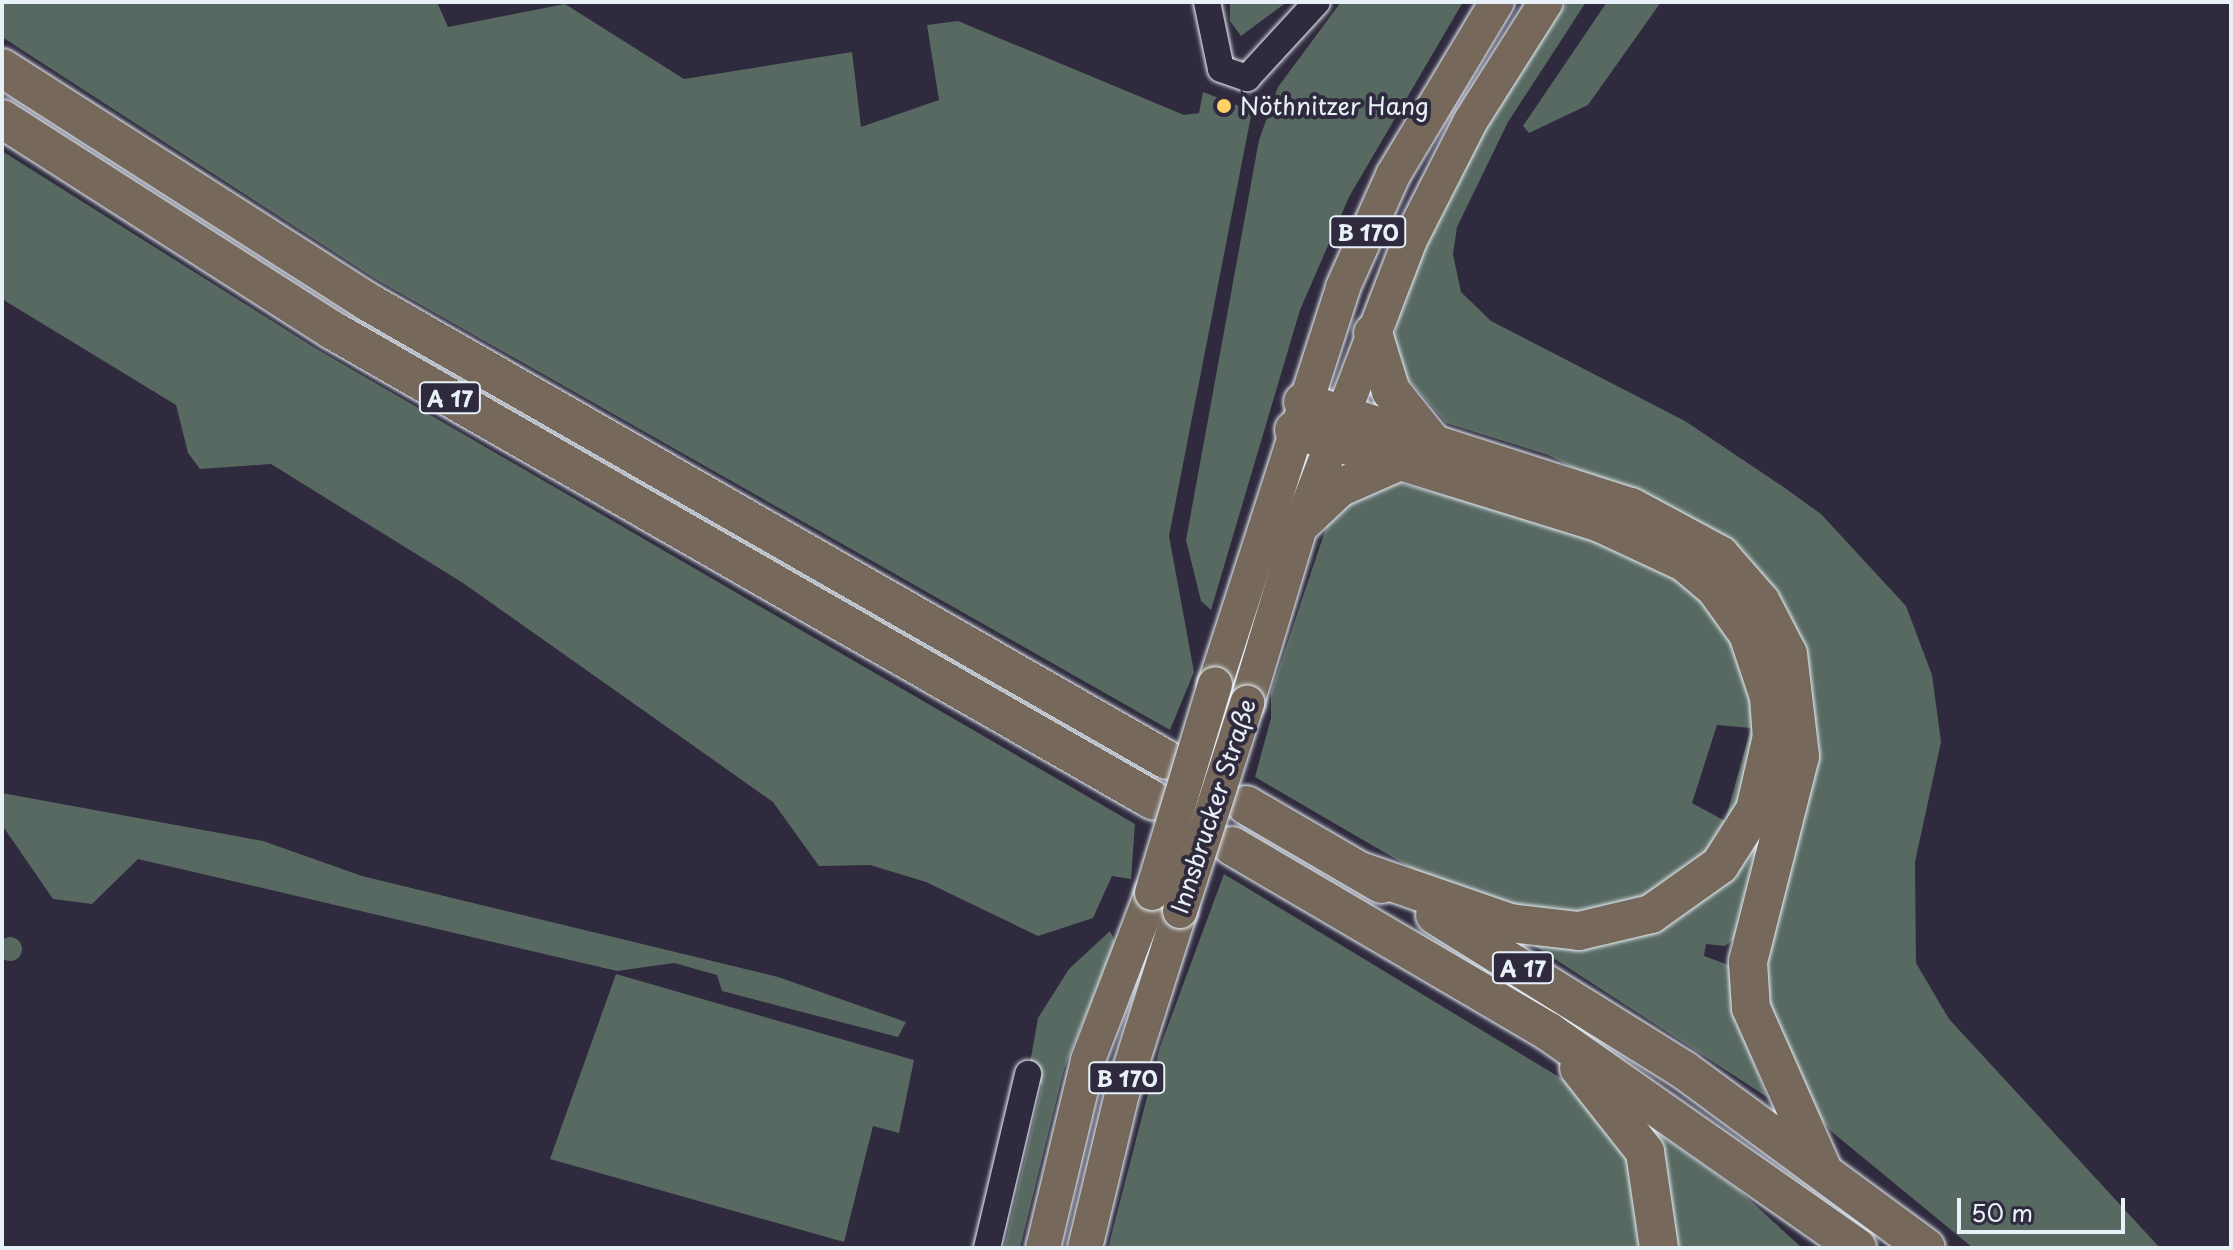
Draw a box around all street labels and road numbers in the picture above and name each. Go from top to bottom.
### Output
road number: B 170 [1328,214,1408,250]
road number: A 17 [418,380,482,416]
street label: Innsbrucker Straße [1165,695,1261,917]
road number: A 17 [1491,950,1555,986]
road number: B 170 [1087,1060,1167,1096]

